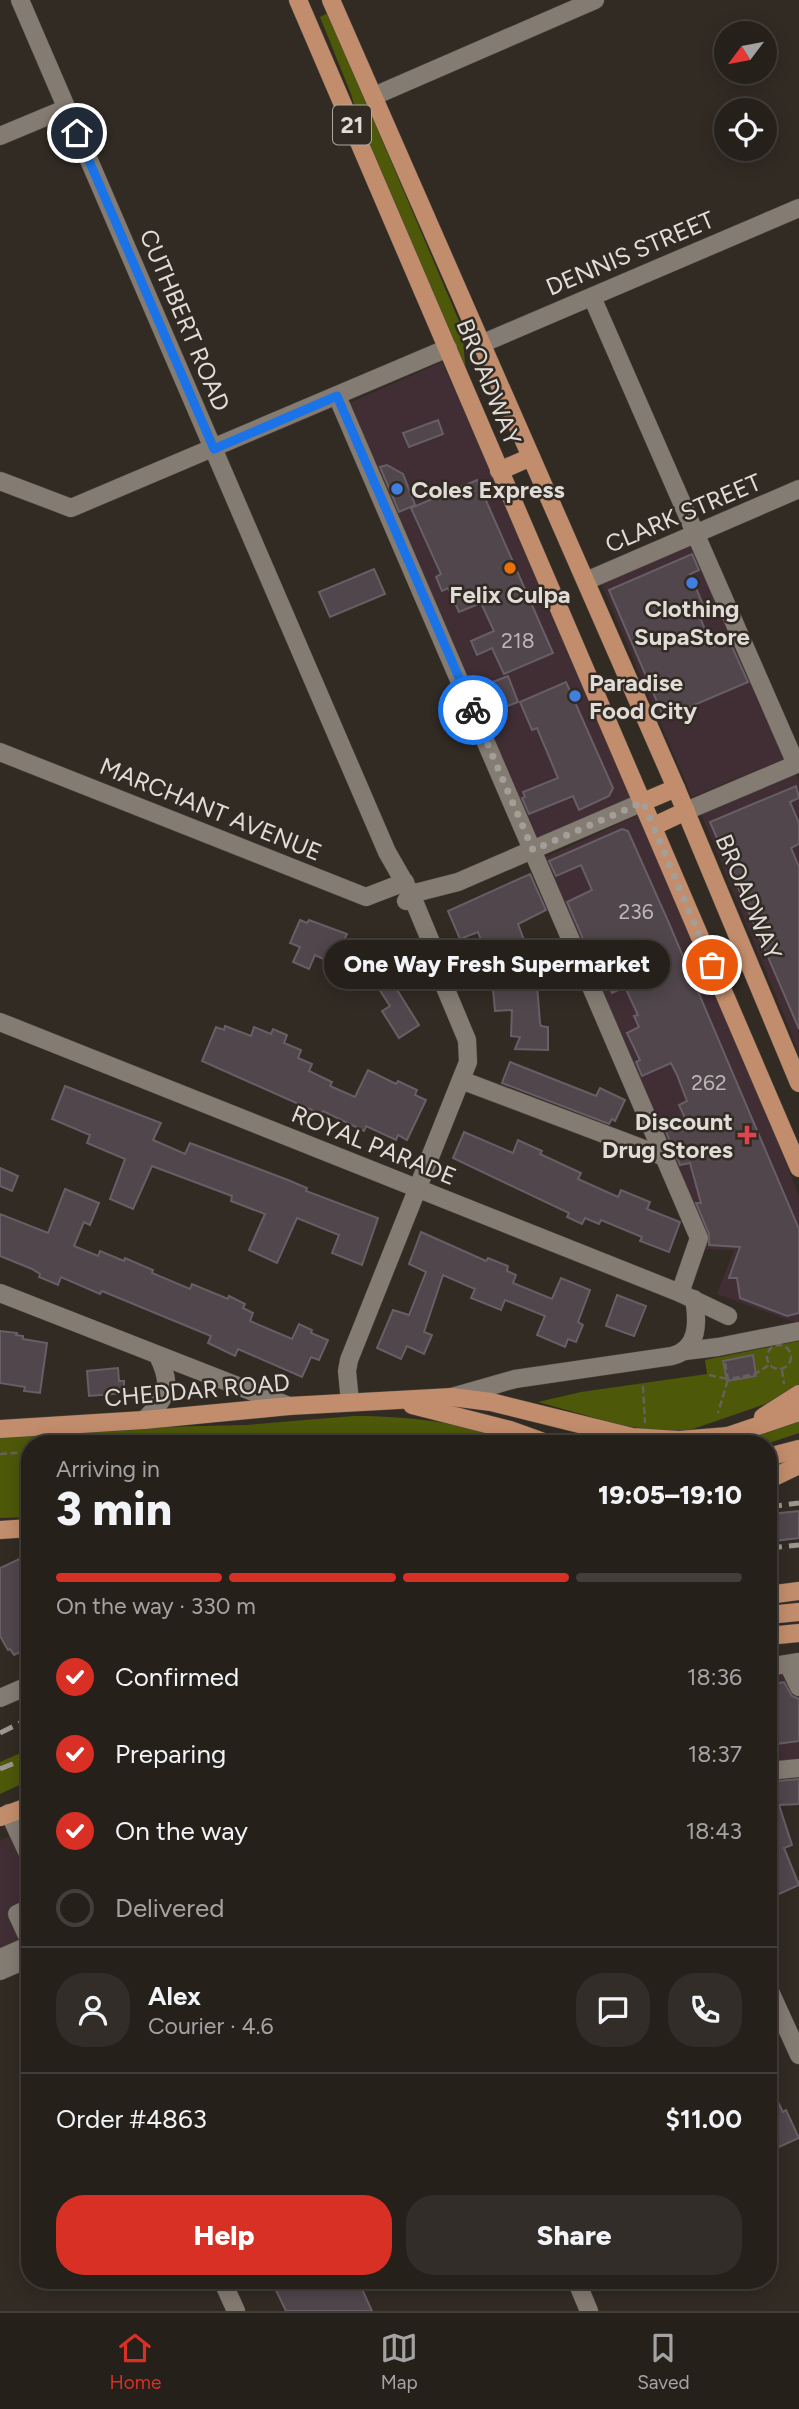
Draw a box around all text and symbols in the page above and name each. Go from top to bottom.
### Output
north arrow [714,21,777,84]
map controls [714,21,777,161]
button: locate [714,98,777,161]
pin [47,103,107,163]
road number: 21 [333,106,371,144]
icon: home [58,114,96,152]
street label: DENNIS STREET [542,205,718,301]
street label: CUTHBERT ROAD [134,225,236,415]
street label: BROADWAY [451,315,528,450]
street label: CLARK STREET [601,467,765,559]
place label: Coles Express [411,475,565,504]
marker: Coles Express [389,481,405,497]
marker: Felix Culpa [502,560,518,576]
marker: Clothing SupaStore [684,575,700,591]
place label: Felix Culpa [449,580,571,609]
place label: Clothing SupaStore [634,594,750,651]
house number: 218 [501,628,535,653]
place label: Paradise Food City [589,668,697,725]
courier [438,675,508,745]
marker: Paradise Food City [567,688,583,704]
icon: bike [454,691,492,729]
street label: MARCHANT AVENUE [96,751,326,867]
street label: BROADWAY [710,830,789,965]
house number: 236 [618,899,654,924]
pin [682,935,742,995]
callout: One Way Fresh Supermarket [323,940,670,990]
icon: bag [693,946,731,984]
text: One Way Fresh Supermarket [344,950,650,978]
house number: 262 [691,1070,727,1095]
street label: ROYAL PARADE [288,1099,460,1191]
place label: Discount Drug Stores [602,1107,733,1164]
marker: Discount Drug Stores [739,1127,755,1143]
street label: CHEDDAR ROAD [103,1367,291,1413]
text: Arriving in [56,1455,160,1483]
text: 19:05–19:10 [598,1479,742,1511]
text: 3 min [56,1481,172,1537]
text: On the way · 330 m [56,1592,256,1620]
icon: check [56,1658,94,1696]
text: Confirmed [115,1661,239,1693]
text: 18:36 [687,1663,742,1691]
icon: check [56,1735,94,1773]
text: Preparing [115,1738,226,1770]
text: 18:37 [688,1740,742,1768]
icon: check [56,1812,94,1850]
text: On the way [115,1815,248,1847]
text: 18:43 [686,1817,742,1845]
text: Delivered [115,1892,224,1924]
button: person [56,1973,130,2047]
button: chat [576,1973,650,2047]
button: phone [668,1973,742,2047]
text: Alex [148,1980,201,2012]
text: Courier · 4.6 [148,2012,274,2040]
text: Order #4863 [56,2103,207,2135]
text: $11.00 [666,2103,742,2135]
button: Help [56,2195,392,2275]
button: Share [406,2195,742,2275]
tab: Home [109,2329,161,2394]
tab: Map [380,2329,418,2394]
tab: Saved [637,2329,690,2394]

